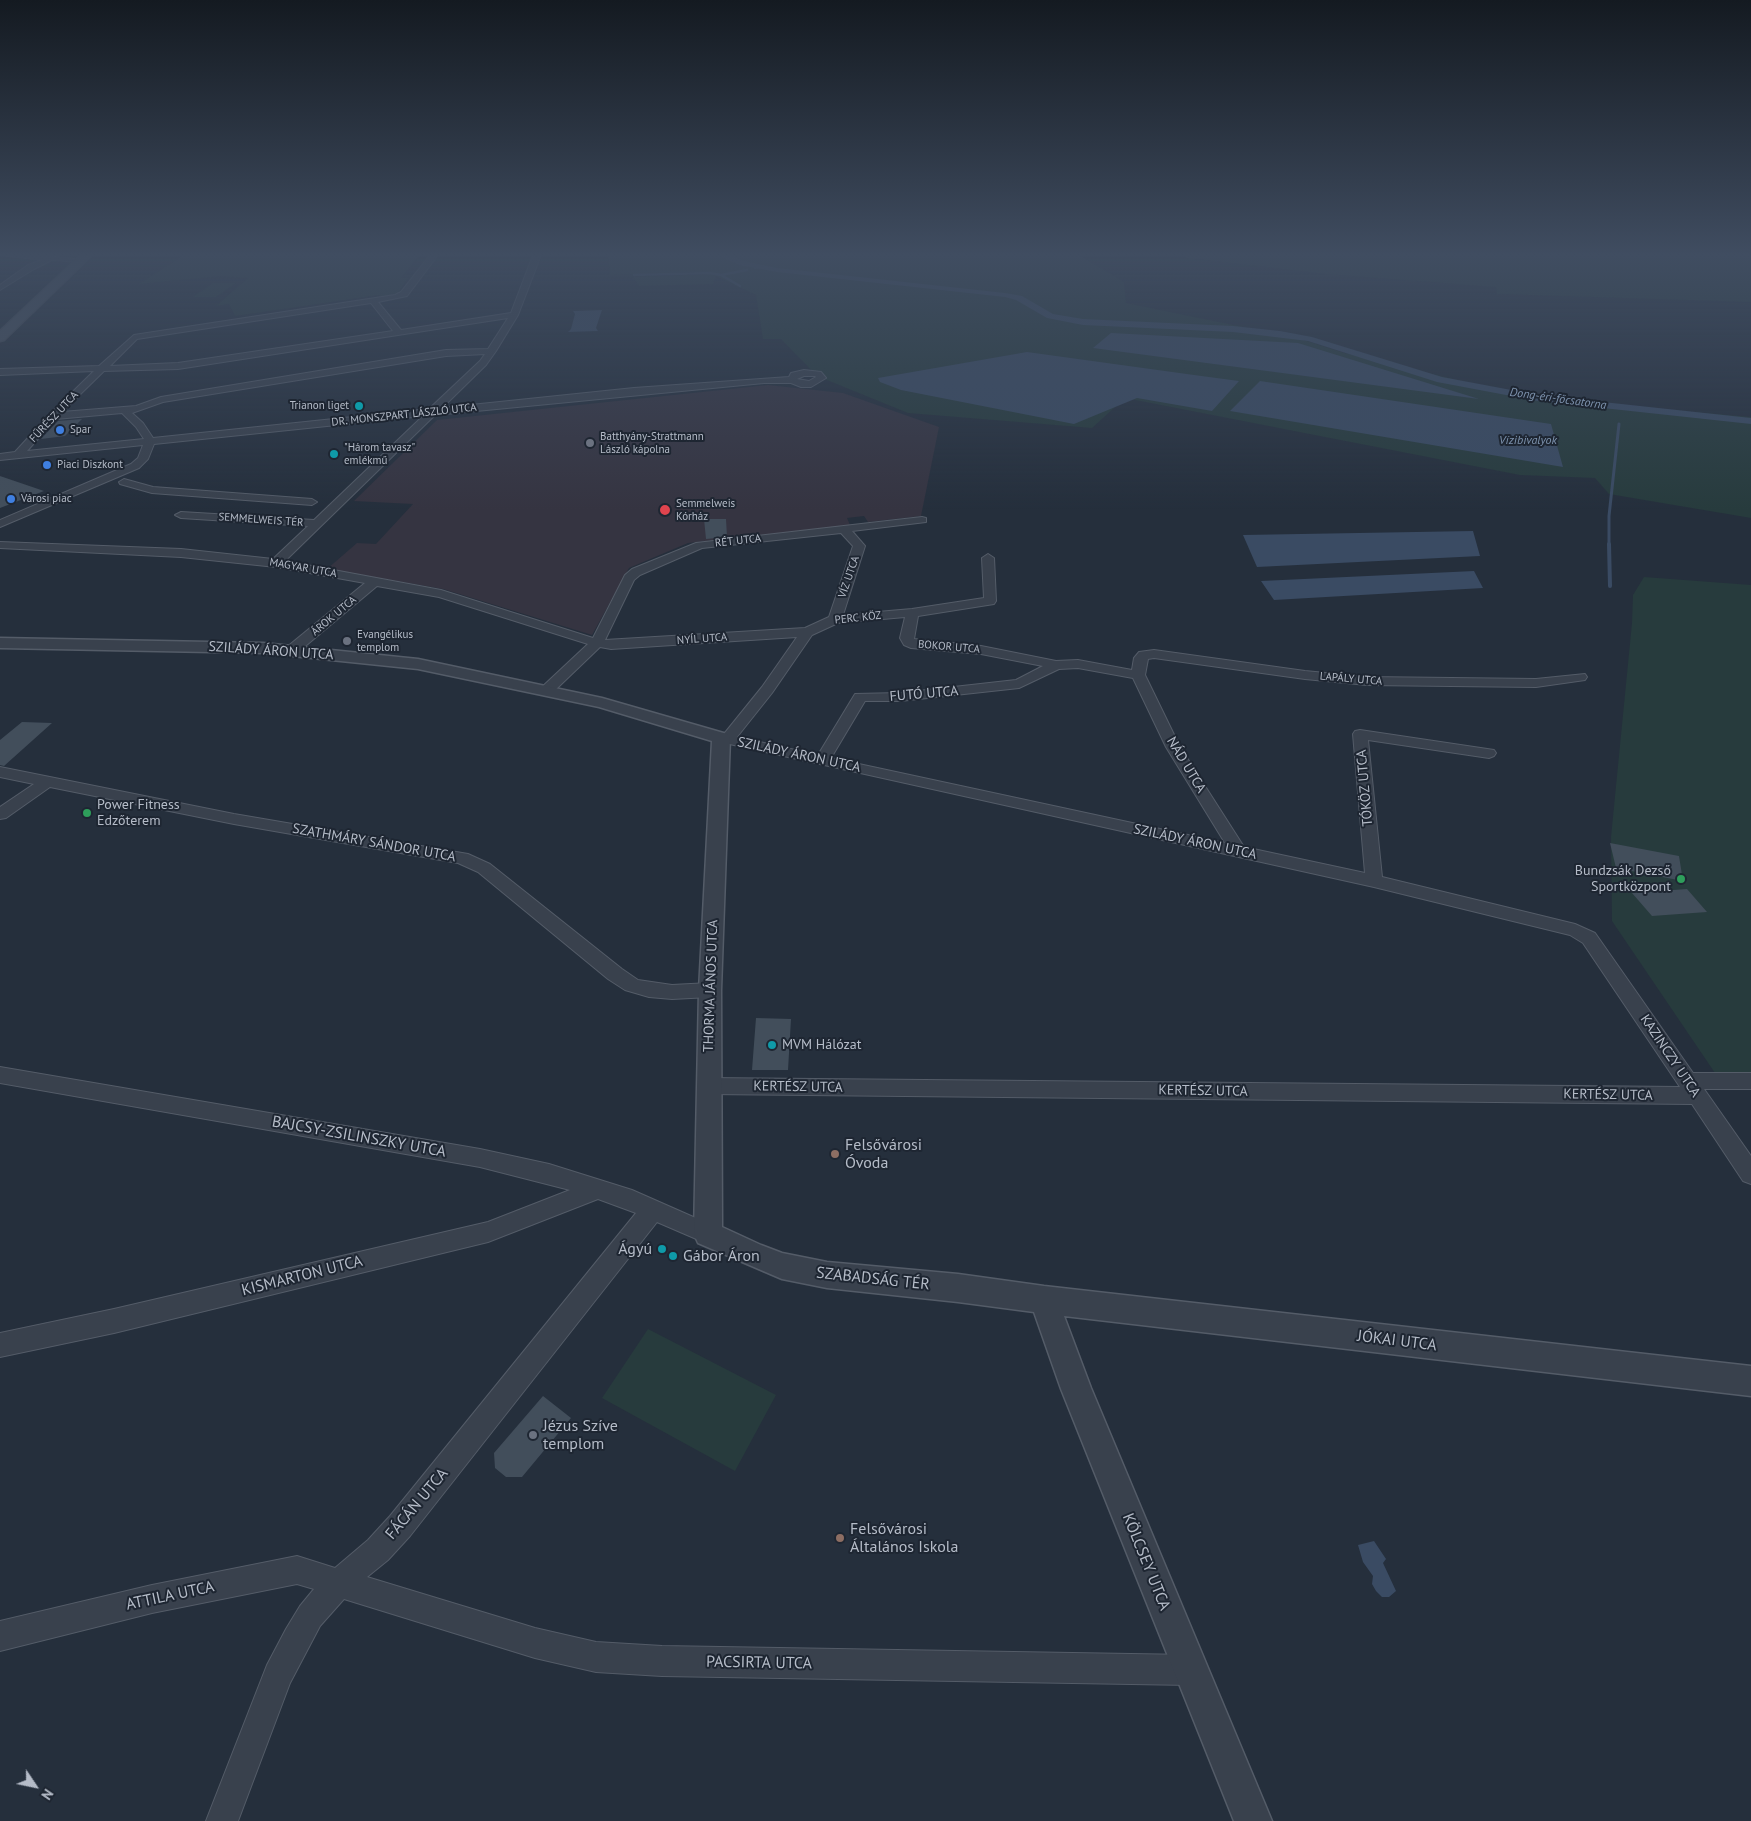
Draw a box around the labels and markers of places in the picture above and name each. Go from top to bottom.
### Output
place label: Trianon liget [290,399,349,413]
marker: Trianon liget [353,400,365,412]
place label: Spar [70,423,91,437]
marker: Spar [54,424,66,436]
place label: Batthyány-Strattmann László kápolna [600,430,704,456]
marker: Batthyány-Strattmann László kápolna [584,437,596,449]
place label: "Három tavasz" emlékmű [344,441,415,467]
marker: "Három tavasz" emlékmű [328,448,340,460]
place label: Piaci Diszkont [57,458,123,472]
marker: Piaci Diszkont [41,459,53,471]
place label: Városi piac [21,492,72,506]
marker: Városi piac [5,493,17,505]
place label: Semmelweis Kórház [676,497,735,523]
marker: Semmelweis Kórház [658,503,672,517]
place label: Evangélikus templom [357,628,413,654]
marker: Evangélikus templom [341,635,353,647]
place label: Power Fitness Edzőterem [97,797,180,830]
marker: Power Fitness Edzőterem [81,807,93,819]
place label: Bundzsák Dezső Sportközpont [1575,863,1671,896]
marker: Bundzsák Dezső Sportközpont [1675,873,1687,885]
place label: MVM Hálózat [782,1037,862,1053]
marker: MVM Hálózat [766,1039,778,1051]
place label: Felsővárosi Óvoda [845,1135,922,1173]
marker: Felsővárosi Óvoda [829,1148,841,1160]
place label: Ágyú [618,1239,652,1259]
marker: Ágyú [656,1243,668,1255]
place label: Gábor Áron [683,1246,760,1266]
marker: Gábor Áron [667,1250,679,1262]
place label: Jézus Szíve templom [543,1416,618,1454]
marker: Jézus Szíve templom [527,1429,539,1441]
place label: Felsővárosi Általános Iskola [850,1519,958,1557]
marker: Felsővárosi Általános Iskola [834,1532,846,1544]

